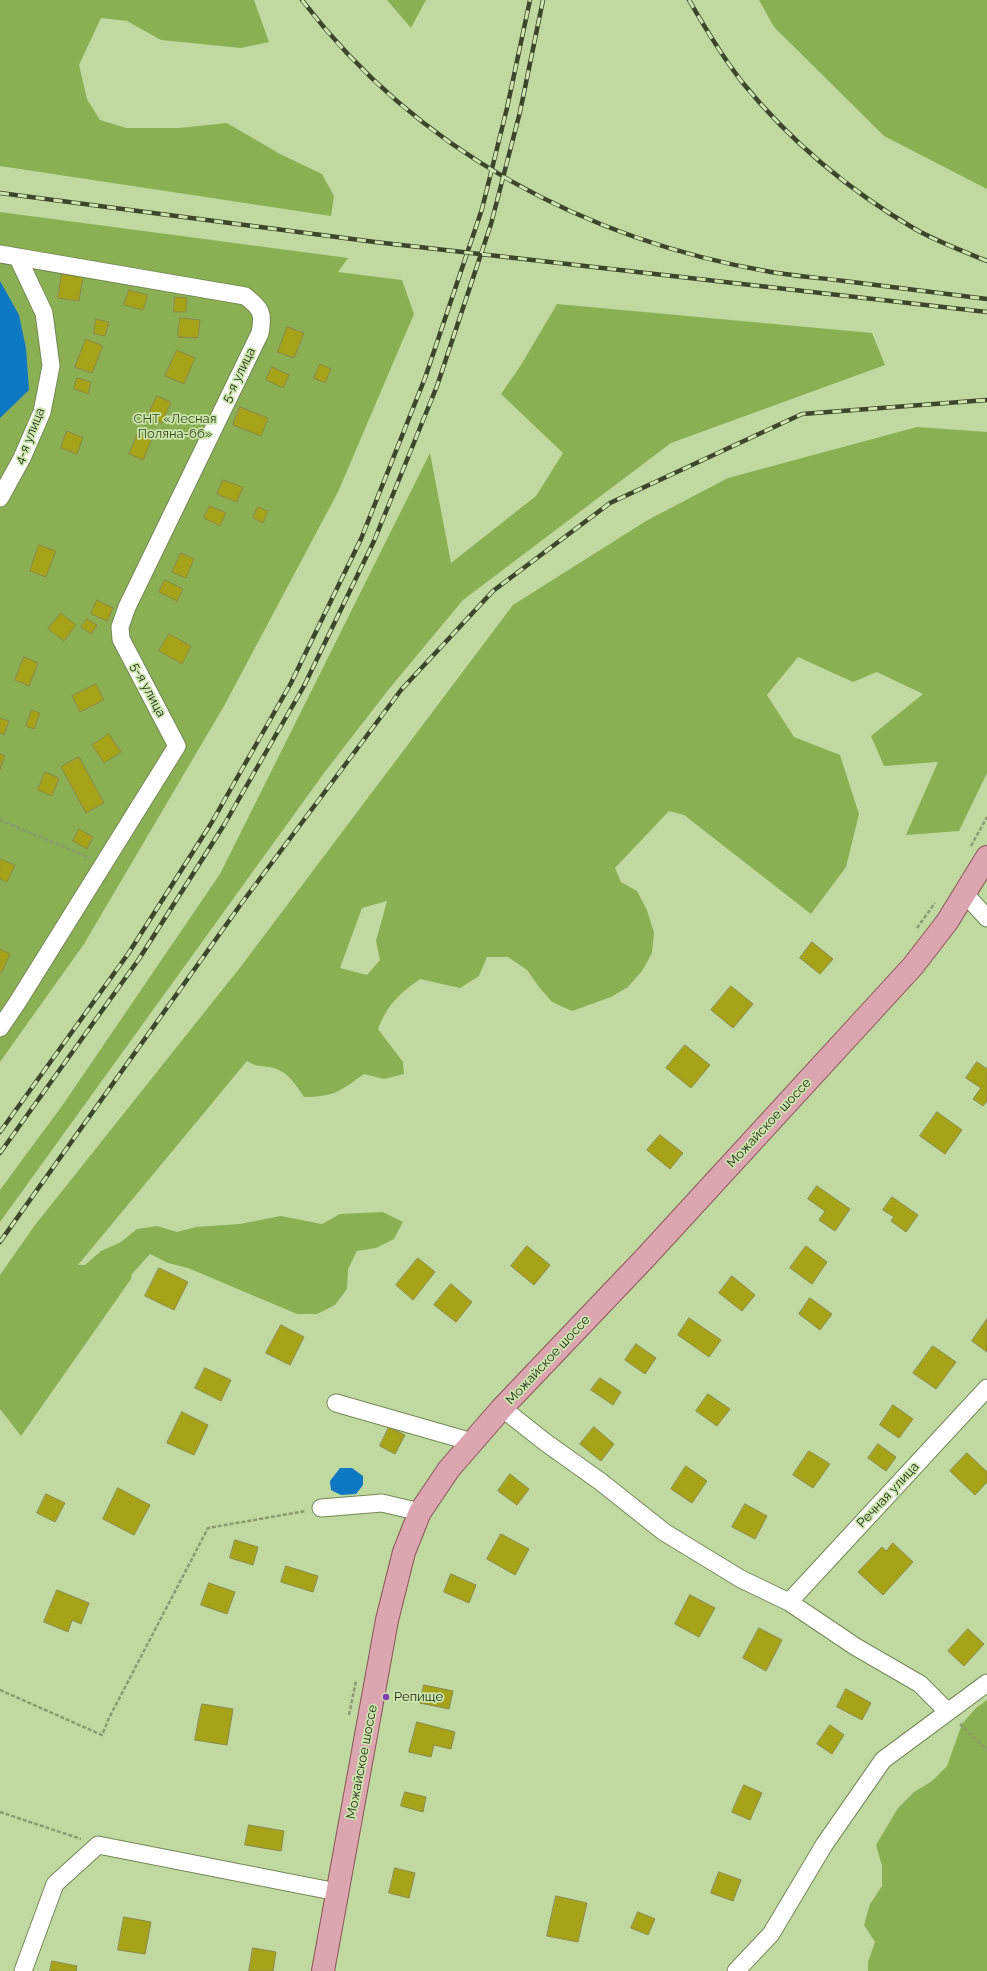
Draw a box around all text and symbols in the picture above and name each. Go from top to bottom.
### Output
street label: 5-я улица [219,345,259,405]
street label: 4-я улица [12,406,48,466]
park label: СНТ «Лесная Поляна-66» [134,411,216,442]
street label: 5-я улица [127,660,169,720]
street label: Можайское шоссе [724,1075,814,1171]
street label: Можайское шоссе [503,1312,593,1408]
street label: Речная улица [854,1459,922,1531]
place label: Репище [394,1689,443,1705]
marker: Репище [381,1692,391,1702]
street label: Можайское шоссе [343,1703,381,1821]

